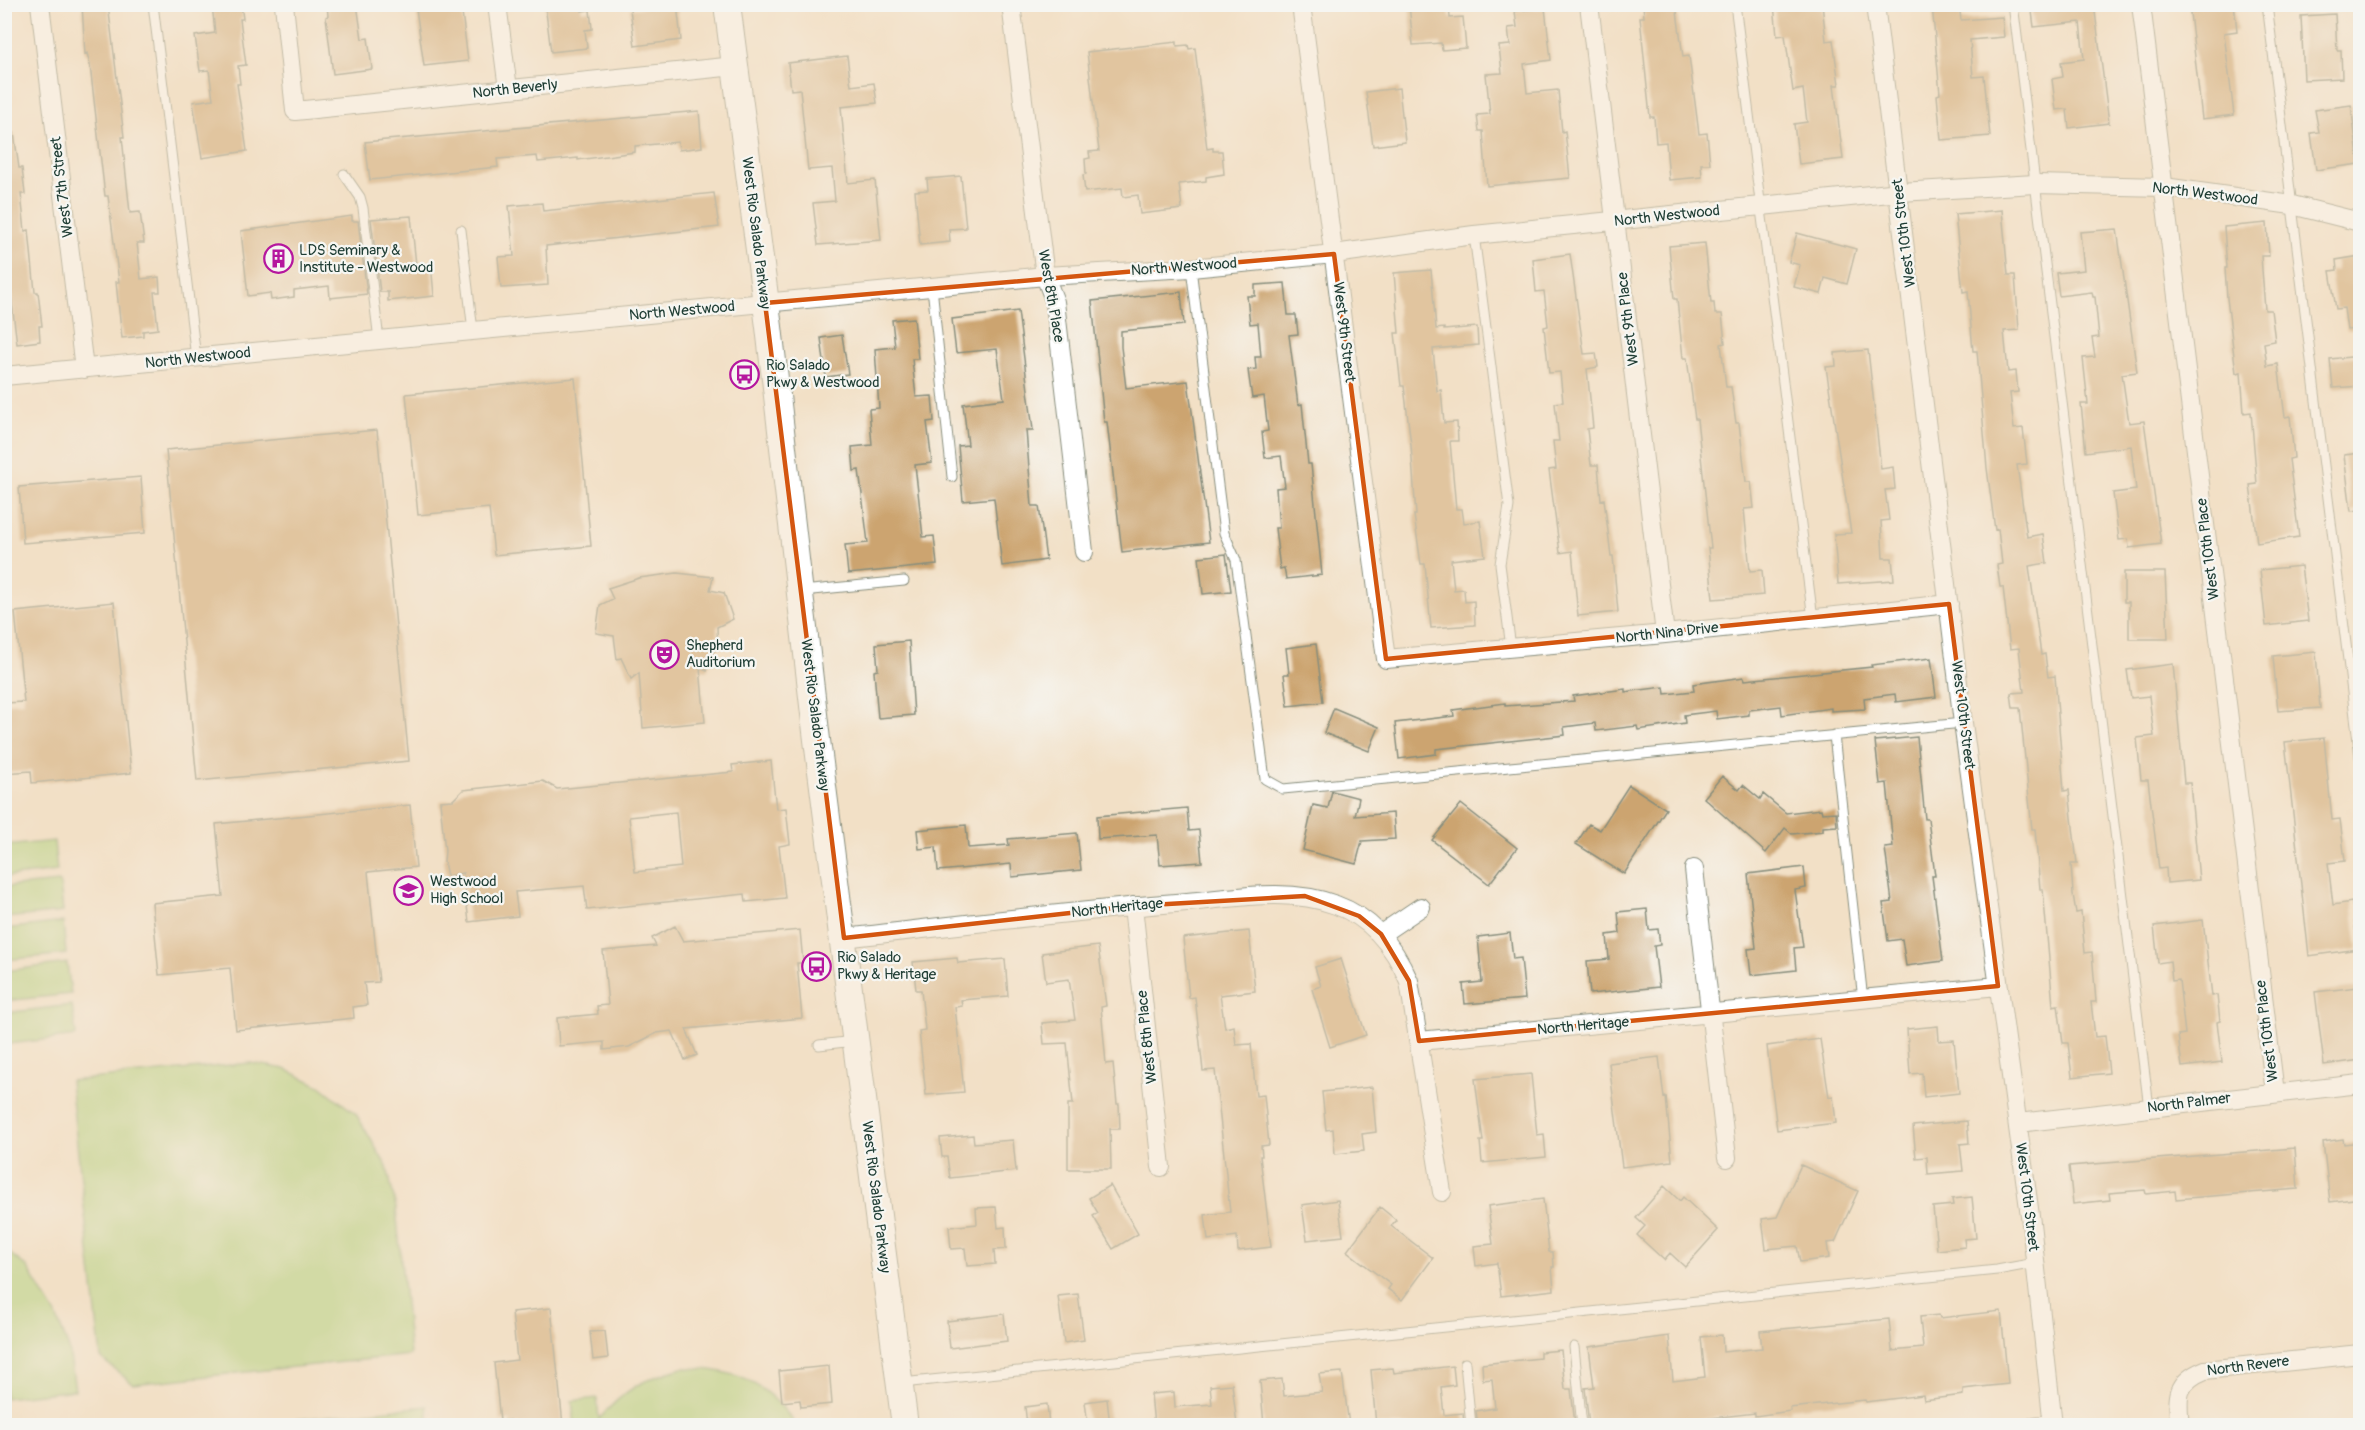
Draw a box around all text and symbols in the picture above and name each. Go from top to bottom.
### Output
street label: North Beverly [472,75,559,103]
street label: West 7th Street [46,135,78,238]
street label: West Rio Salado Parkway [737,156,775,311]
street label: West 10th Street [1888,177,1920,288]
street label: North Westwood [2151,178,2259,210]
street label: North Westwood [1613,201,1721,231]
place label: LDS Seminary & Institute - Westwood [299,241,433,277]
building icon: LDS Seminary & Institute - Westwood [262,243,294,275]
street label: West 8th Place [1033,248,1069,345]
street label: North Westwood [1130,254,1238,280]
street label: West 9th Place [1613,271,1643,367]
street label: West 9th Street [1328,281,1360,384]
street label: North Westwood [628,297,736,325]
street label: North Westwood [144,343,252,373]
place label: Rio Salado Pkwy & Westwood [766,356,880,392]
bus stop icon: Rio Salado Pkwy & Westwood [729,358,761,390]
street label: West 10th Place [2192,496,2224,601]
street label: North Nina Drive [1615,618,1720,648]
place label: Shepherd Auditorium [686,636,755,672]
theatre icon: Shepherd Auditorium [649,638,681,670]
street label: West Rio Salado Parkway [796,638,834,793]
street label: West 10th Street [1947,660,1979,771]
place label: Westwood High School [430,872,503,908]
school or university icon: Westwood High School [393,874,425,906]
street label: North Heritage [1070,894,1164,922]
place label: Rio Salado Pkwy & Heritage [837,948,937,984]
bus stop icon: Rio Salado Pkwy & Heritage [800,950,832,982]
street label: West 10th Place [2251,978,2283,1083]
street label: West 8th Place [1133,989,1161,1085]
street label: North Heritage [1536,1012,1630,1039]
street label: North Palmer [2146,1088,2233,1118]
street label: West Rio Salado Parkway [857,1120,895,1275]
street label: West 10th Street [2011,1142,2043,1253]
street label: North Revere [2206,1351,2291,1380]

